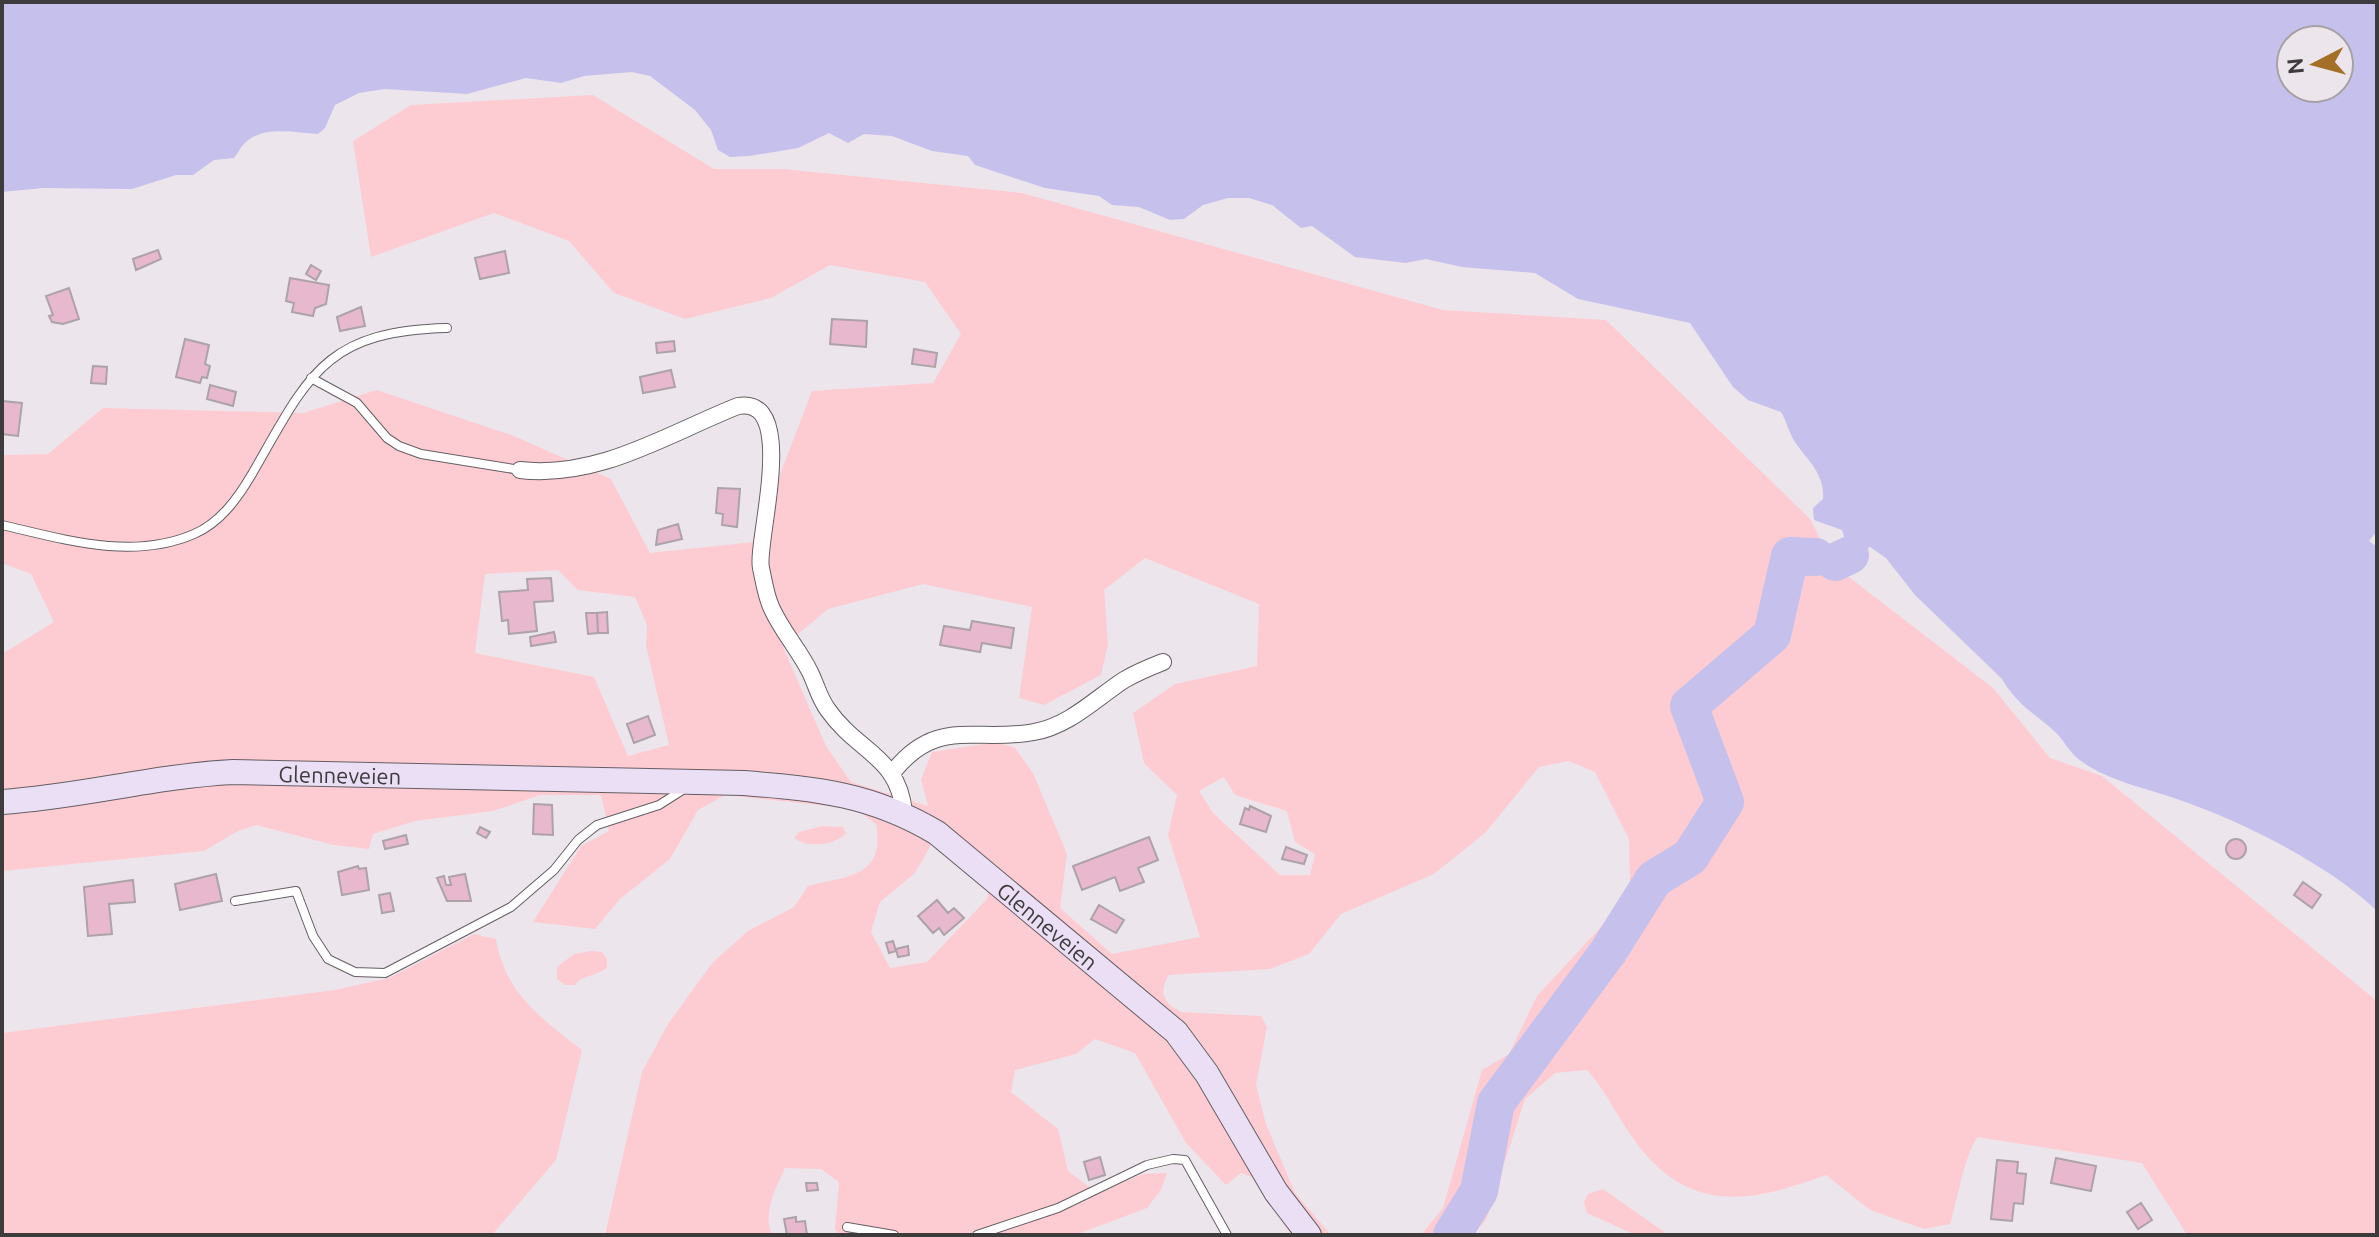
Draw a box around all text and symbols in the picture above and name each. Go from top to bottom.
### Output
north arrow [2275,24,2355,104]
text: N [2281,57,2308,76]
street label: Glenneveien [278,760,402,788]
street label: Glenneveien [993,876,1103,974]

